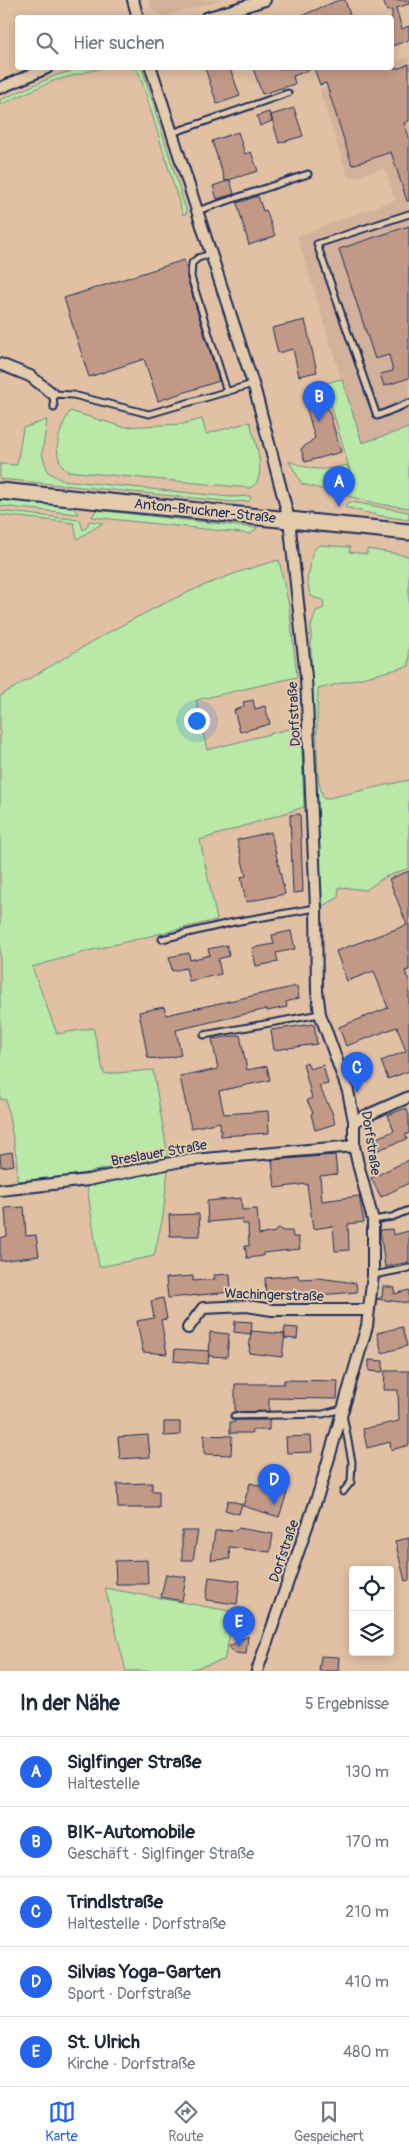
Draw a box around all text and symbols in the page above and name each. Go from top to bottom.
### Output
search box [15,15,394,70]
icon: search [33,29,61,57]
text: Hier suchen [73,31,165,55]
pin: B [303,381,335,422]
pin: A [323,466,355,507]
street label: Anton-Bruckner-Straße [133,495,277,527]
street label: Dorfstraße [284,681,304,747]
your location [184,708,210,734]
pin: C [341,1052,373,1093]
street label: Dorfstraße [358,1110,384,1176]
street label: Breslauer Straße [110,1136,208,1170]
street label: Wachingerstraße [224,1285,324,1305]
pin: D [258,1464,290,1505]
street label: Dorfstraße [265,1517,303,1584]
map controls [349,1566,394,1656]
button: locate [349,1566,394,1611]
pin: E [223,1606,255,1647]
button: layers [349,1611,394,1656]
text: In der Nähe [20,1690,120,1717]
text: 5 Ergebnisse [305,1694,389,1714]
text: Siglfinger Straße [67,1750,201,1774]
text: A [31,1762,41,1782]
text: 130 m [345,1762,389,1782]
text: Haltestelle [67,1774,140,1794]
text: BIK-Automobile [67,1820,195,1844]
text: B [31,1832,41,1852]
text: 170 m [346,1832,389,1852]
text: Geschäft · Siglfinger Straße [67,1844,254,1864]
text: Trindlstraße [67,1890,163,1914]
text: C [31,1902,41,1922]
text: 210 m [345,1902,389,1922]
text: Haltestelle · Dorfstraße [67,1914,226,1934]
text: Silvias Yoga-Garten [67,1960,221,1984]
text: D [31,1972,41,1992]
text: 410 m [345,1972,389,1992]
text: Sport · Dorfstraße [67,1984,191,2004]
text: St. Ulrich [67,2030,140,2054]
text: E [32,2042,40,2062]
text: 480 m [343,2042,389,2062]
text: Kirche · Dorfstraße [67,2054,195,2074]
tab: Karte [45,2098,78,2145]
tab: Route [168,2098,204,2145]
tab: Gespeichert [294,2098,364,2145]

